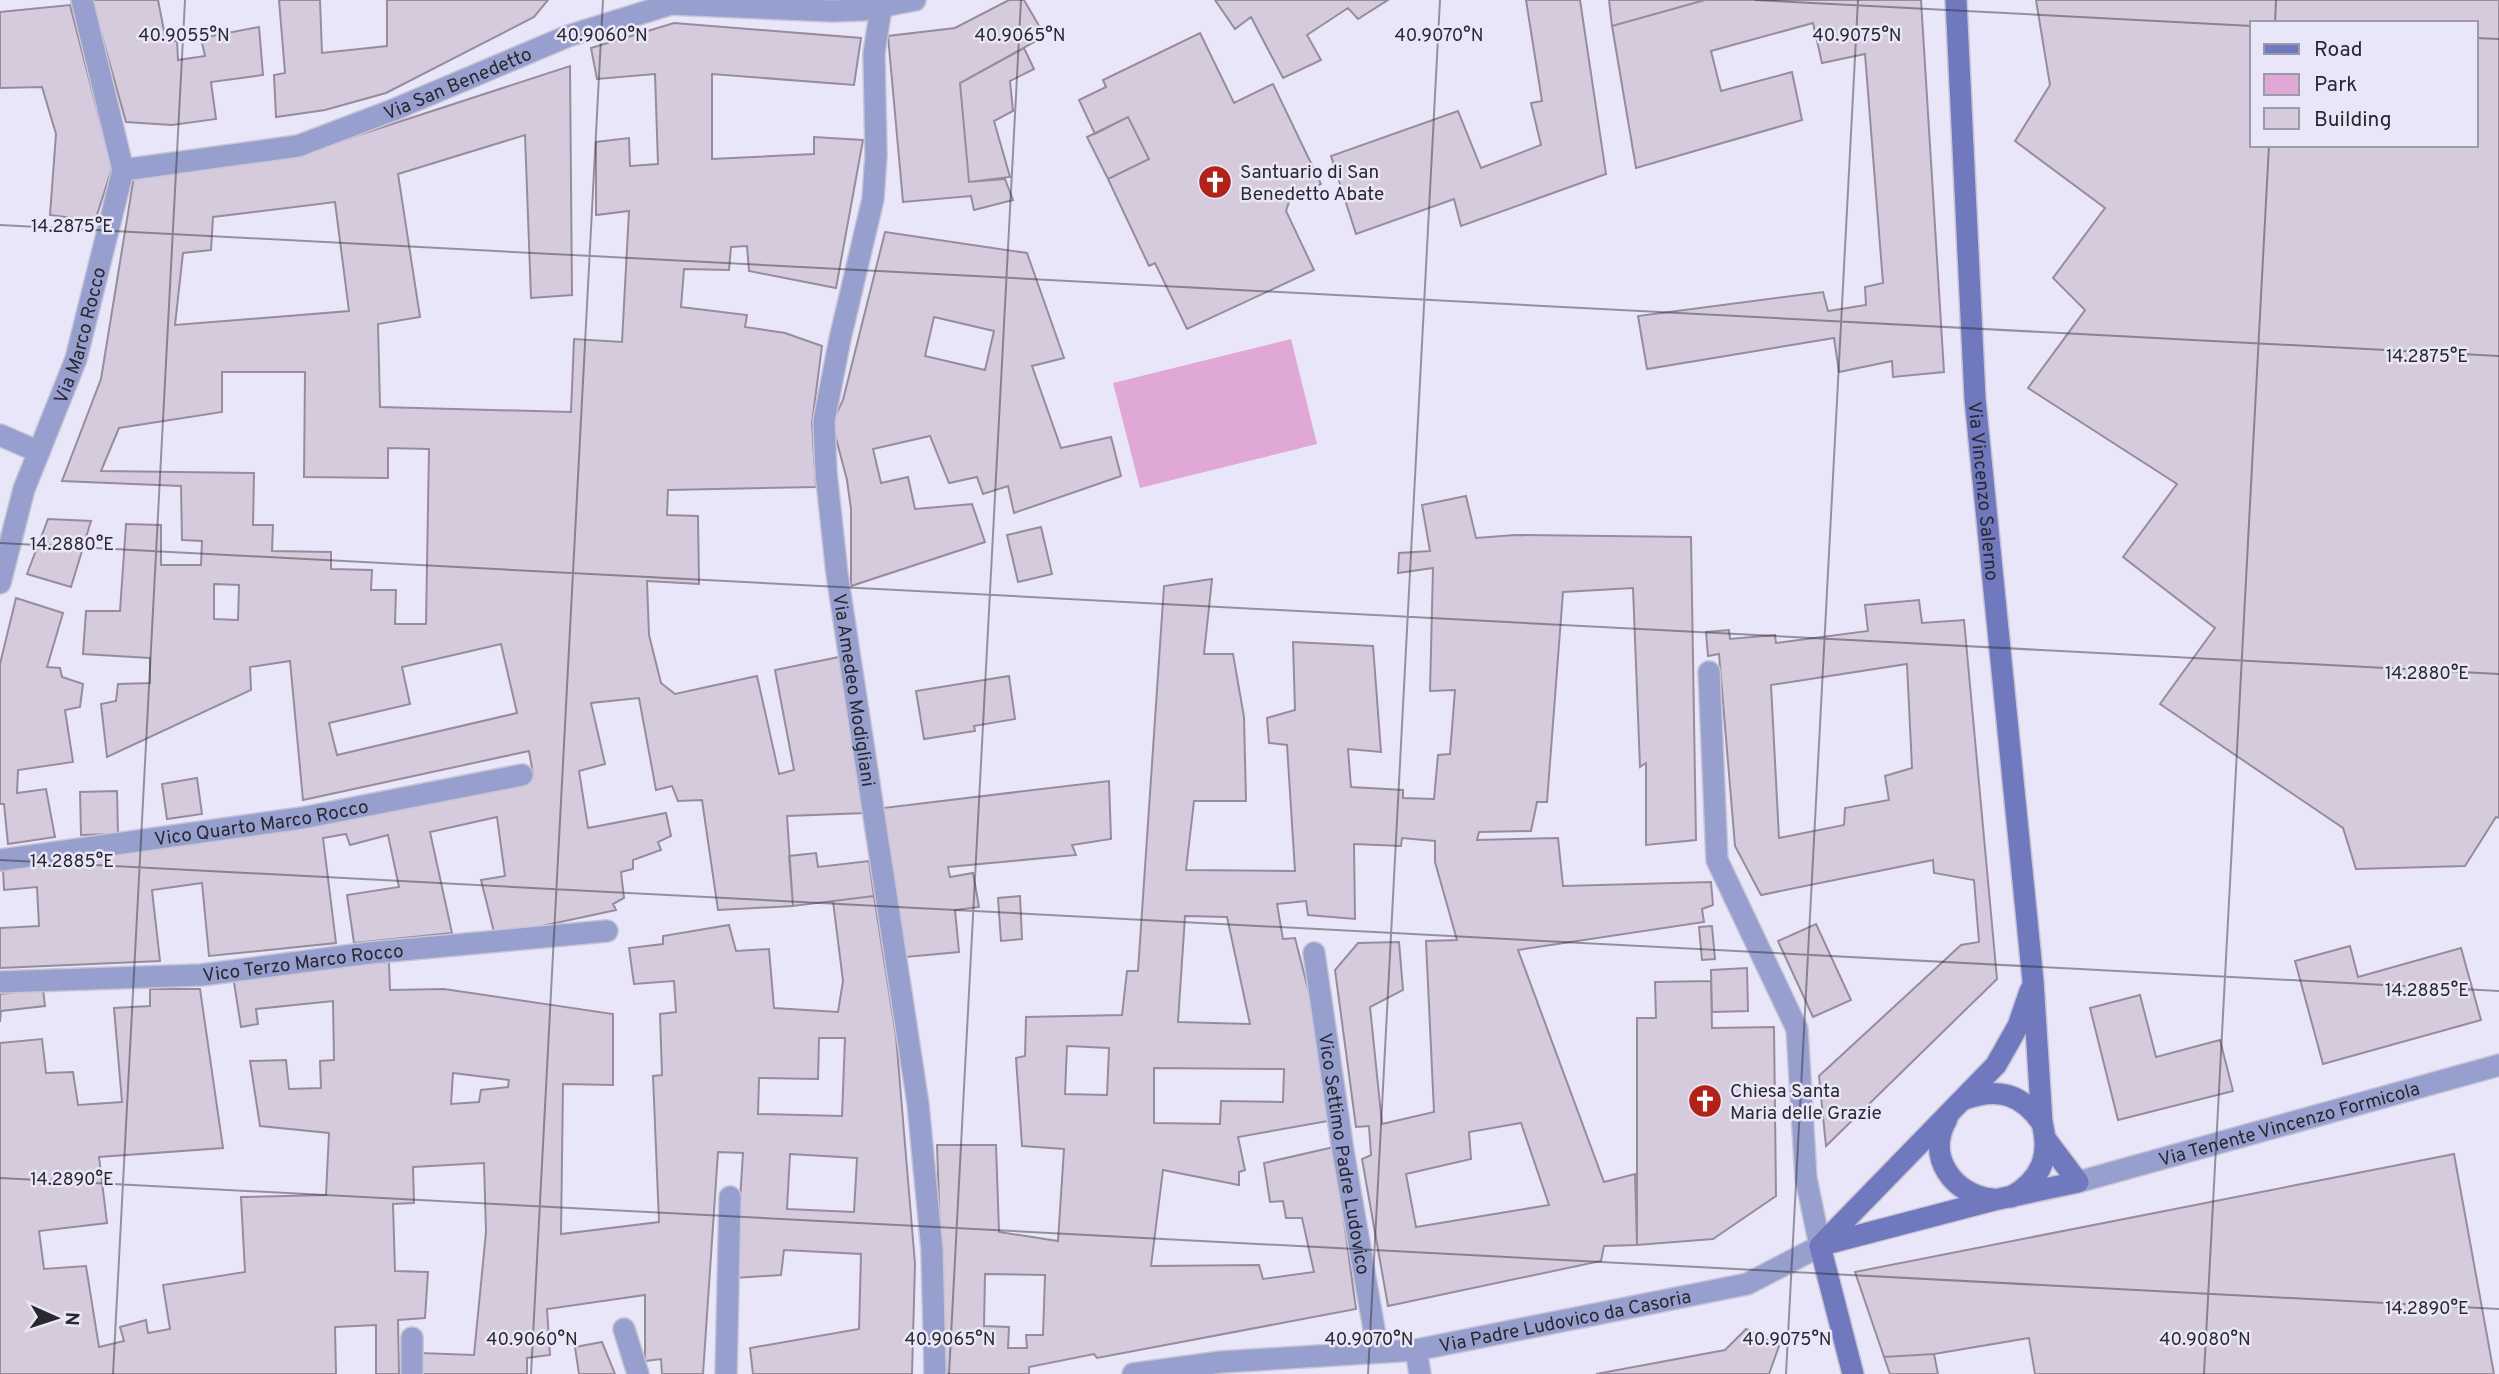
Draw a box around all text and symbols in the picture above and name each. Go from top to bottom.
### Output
legend [2250,21,2478,147]
text: 40.9055°N [138,25,230,48]
text: 40.9060°N [556,25,648,48]
text: 40.9065°N [975,25,1065,48]
text: 40.9070°N [1395,25,1483,48]
text: 40.9075°N [1812,25,1902,48]
text: Road [2314,37,2363,64]
street label: Via San Benedetto [381,43,536,126]
text: Park [2314,72,2357,99]
text: Building [2314,107,2392,134]
place label: Santuario di San Benedetto Abate [1240,161,1384,207]
church icon: Santuario di San Benedetto Abate [1196,163,1234,201]
text: 14.2875°E [31,216,113,239]
street label: Via Marco Rocco [49,265,112,408]
text: 14.2875°E [2386,346,2468,369]
street label: Via Vincenzo Salerno [1961,400,2003,582]
text: 14.2880°E [30,534,114,557]
street label: Via Amedeo Modigliani [826,592,879,789]
text: 14.2880°E [2385,663,2469,686]
street label: Vico Quarto Marco Rocco [153,795,371,852]
text: 14.2885°E [30,851,114,874]
street label: Vico Terzo Marco Rocco [201,940,405,989]
text: 14.2885°E [2385,980,2469,1003]
street label: Vico Settimo Padre Ludovico [1312,1031,1374,1277]
street label: Via Tenente Vincenzo Formicola [2156,1078,2423,1173]
place label: Chiesa Santa Maria delle Grazie [1730,1080,1882,1126]
church icon: Chiesa Santa Maria delle Grazie [1686,1082,1724,1120]
text: 14.2890°E [30,1169,114,1192]
north arrow [21,1283,91,1353]
street label: Via Padre Ludovico da Casoria [1437,1285,1693,1359]
text: 14.2890°E [2385,1298,2469,1321]
text: N [59,1311,83,1326]
text: 40.9060°N [486,1329,578,1352]
text: 40.9065°N [905,1329,995,1352]
text: 40.9070°N [1325,1329,1413,1352]
text: 40.9075°N [1742,1329,1832,1352]
text: 40.9080°N [2159,1329,2251,1352]

